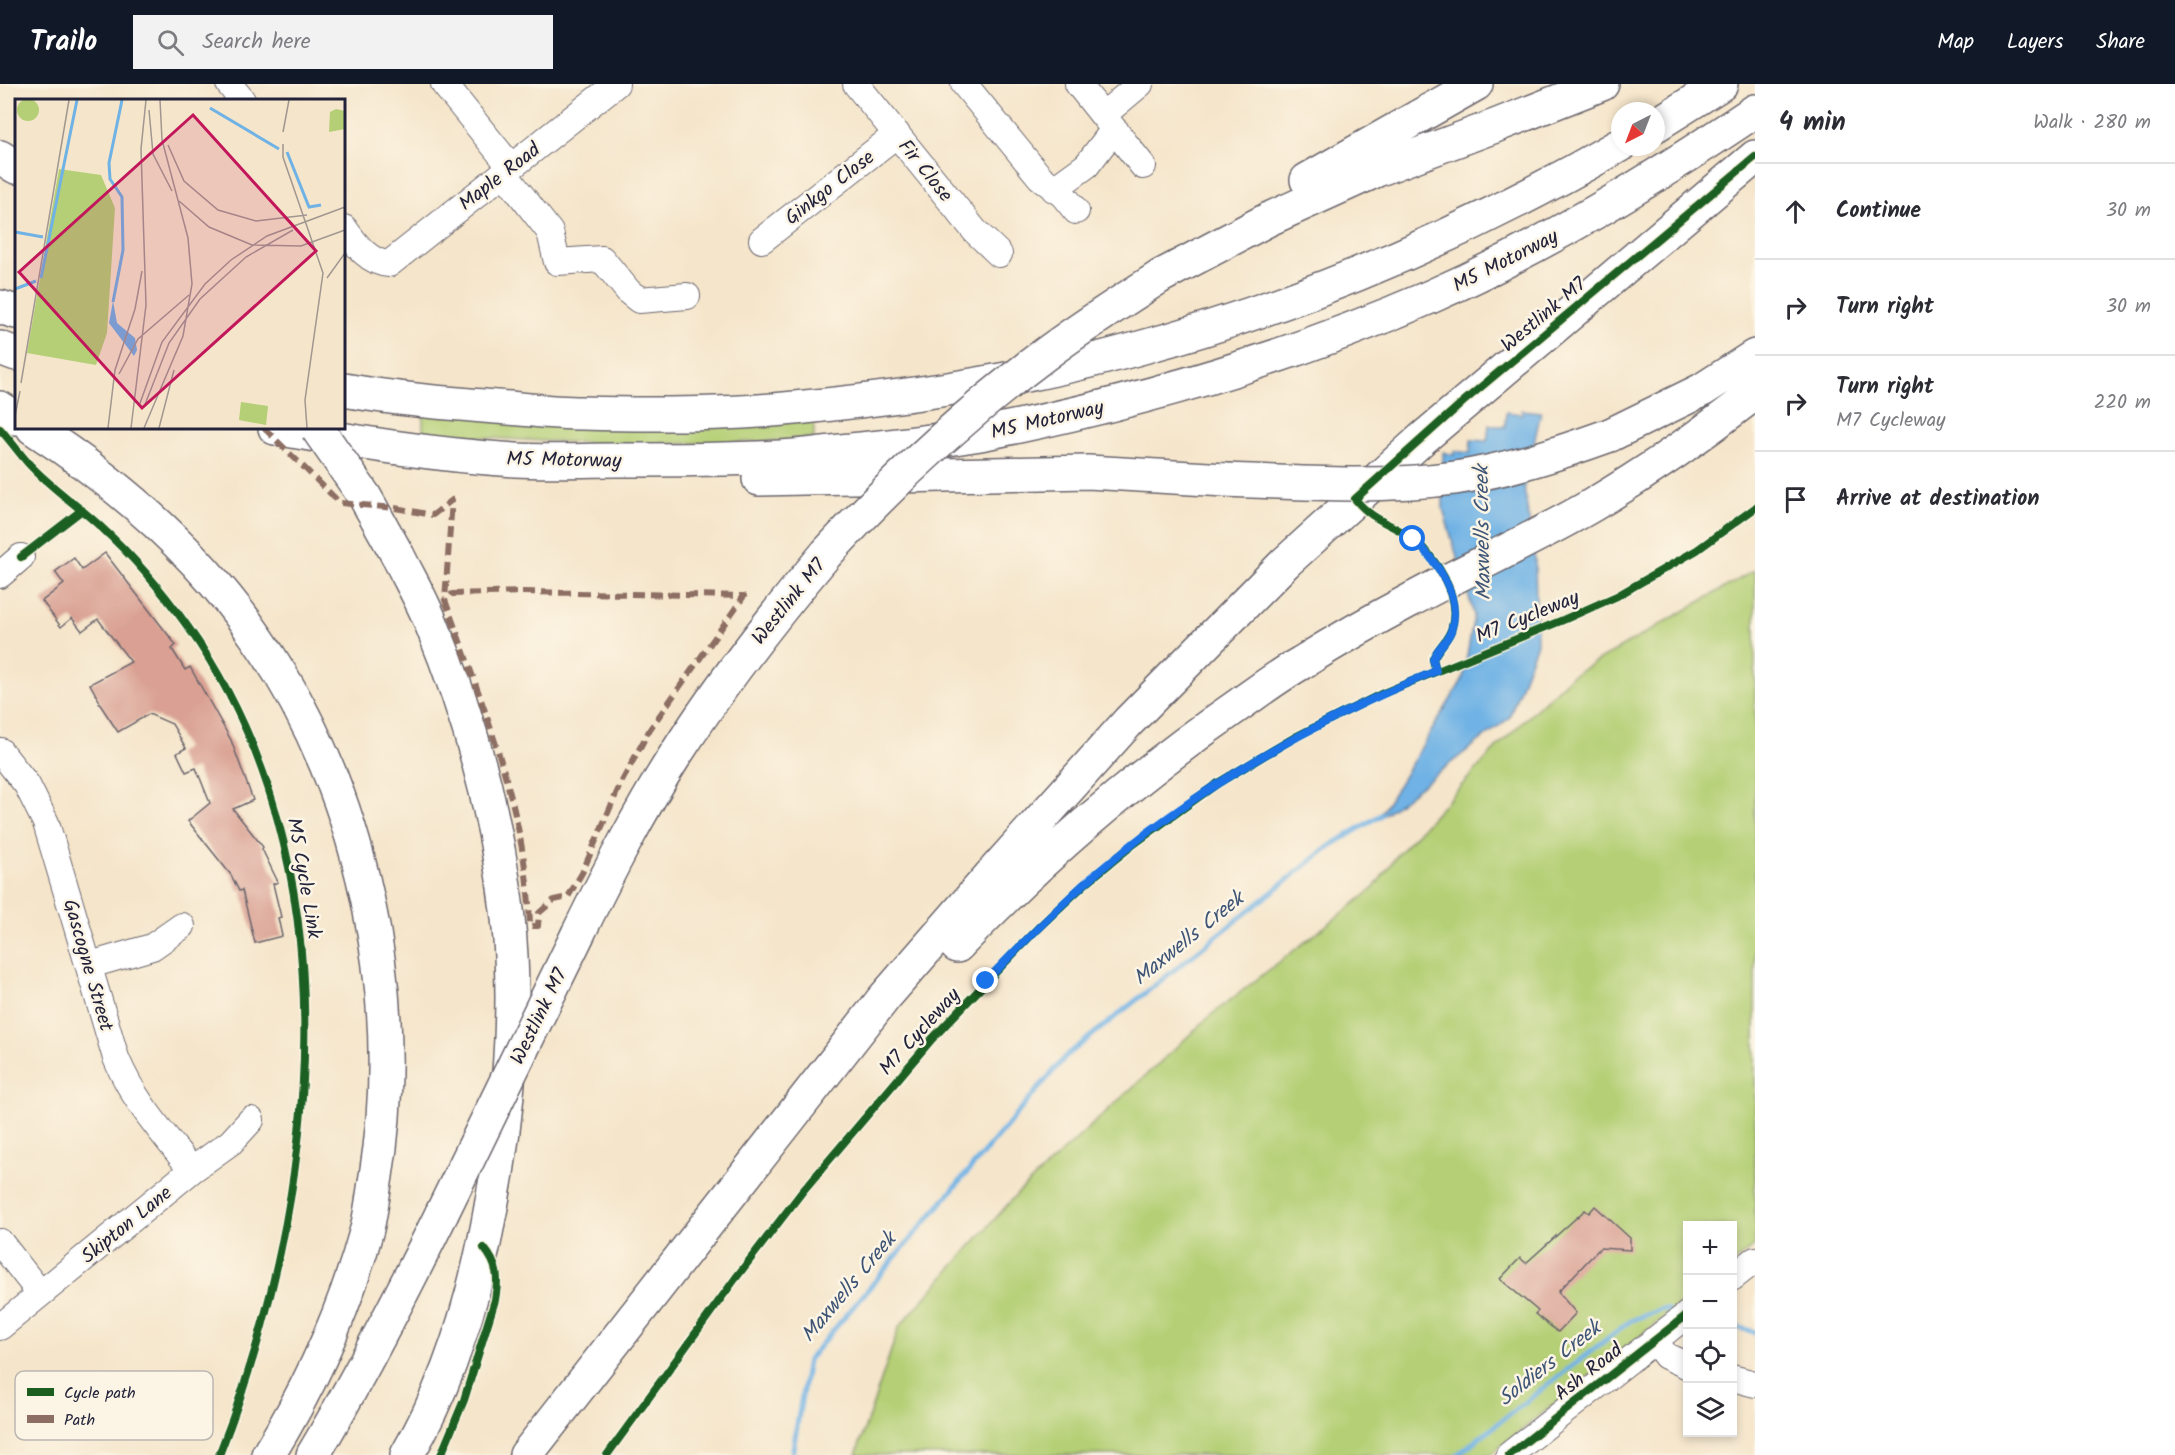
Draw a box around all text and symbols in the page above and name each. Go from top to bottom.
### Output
search box [133,15,553,69]
text: Trailo [30,20,97,65]
text: Search here [202,25,311,60]
icon: search [154,26,187,59]
text: Map [1937,26,1974,59]
text: Layers [2007,26,2063,59]
text: Share [2096,26,2145,59]
inset map [15,99,345,429]
north arrow [1611,102,1665,156]
text: 4 min [1779,102,1846,144]
text: Walk · 280 m [2033,107,2151,139]
street label: Fir Close [889,133,960,210]
street label: Maple Road [452,135,549,220]
street label: Ginkgo Close [778,143,882,234]
text: Continue [1836,194,1921,229]
icon: ahead [1779,195,1812,228]
text: 30 m [2106,195,2151,227]
street label: M5 Motorway [1447,221,1565,302]
street label: Westlink M7 [1494,269,1595,361]
text: Turn right [1836,290,1934,325]
icon: right [1779,291,1812,324]
text: 30 m [2106,291,2151,323]
text: Turn right [1836,370,1934,405]
icon: right [1779,387,1812,420]
text: 220 m [2094,387,2151,419]
street label: M5 Motorway [988,392,1108,449]
text: M7 Cycleway [1836,405,1945,437]
street label: M5 Motorway [506,444,622,478]
water label: Maxwells Creek [1466,462,1501,601]
text: Arrive at destination [1836,482,2039,517]
icon: arrive [1779,483,1812,516]
route start [1399,525,1425,551]
street label: Westlink M7 [745,551,835,653]
street label: M7 Cycleway [1471,582,1585,653]
street label: M5 Cycle Link [277,815,330,942]
water label: Maxwells Creek [1126,882,1254,994]
street label: Gascogne Street [53,896,121,1036]
street label: Westlink M7 [503,963,577,1070]
route end [972,967,998,993]
street label: M7 Cycleway [872,981,969,1084]
street label: Skipton Lane [75,1179,180,1273]
map controls [1683,1221,1737,1437]
button: + [1683,1221,1737,1275]
water label: Maxwells Creek [793,1223,907,1350]
button: − [1683,1275,1737,1329]
water label: Soldiers Creek [1491,1311,1611,1415]
button: locate [1683,1329,1737,1383]
street label: Ash Road [1548,1335,1631,1410]
legend [15,1371,213,1440]
text: Cycle path [64,1381,136,1406]
button: layers [1683,1383,1737,1437]
text: Path [64,1408,95,1433]

